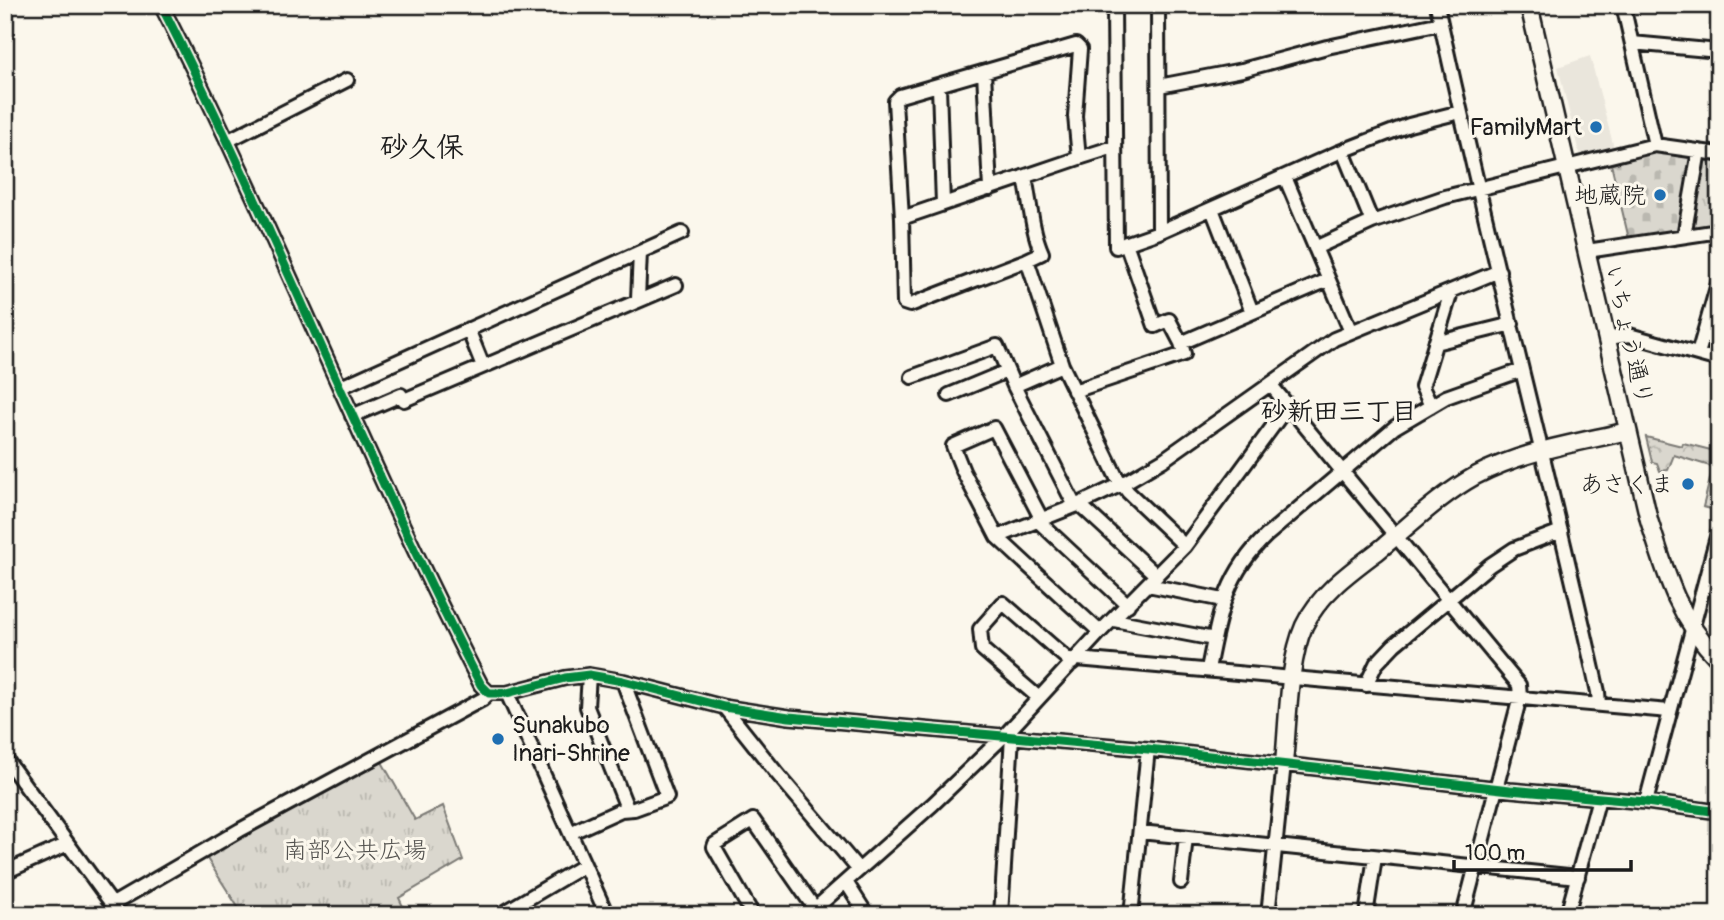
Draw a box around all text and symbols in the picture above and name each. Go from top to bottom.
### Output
place label: FamilyMart [1470,113,1582,142]
marker: FamilyMart [1588,119,1604,135]
district label: 砂久保 [380,130,464,165]
place label: 地蔵院 [1574,181,1646,210]
marker: 地蔵院 [1652,187,1668,203]
street label: いちょう通り [1598,262,1659,409]
district label: 砂新田三丁目 [1261,396,1417,428]
place label: あさくま [1579,470,1674,499]
marker: あさくま [1680,476,1696,492]
place label: Sunakubo Inari-Shrine [512,711,630,768]
marker: Sunakubo Inari-Shrine [490,731,506,747]
scale bar [1454,829,1631,873]
park label: 南部公共広場 [283,836,427,865]
text: 100 m [1465,840,1525,867]

